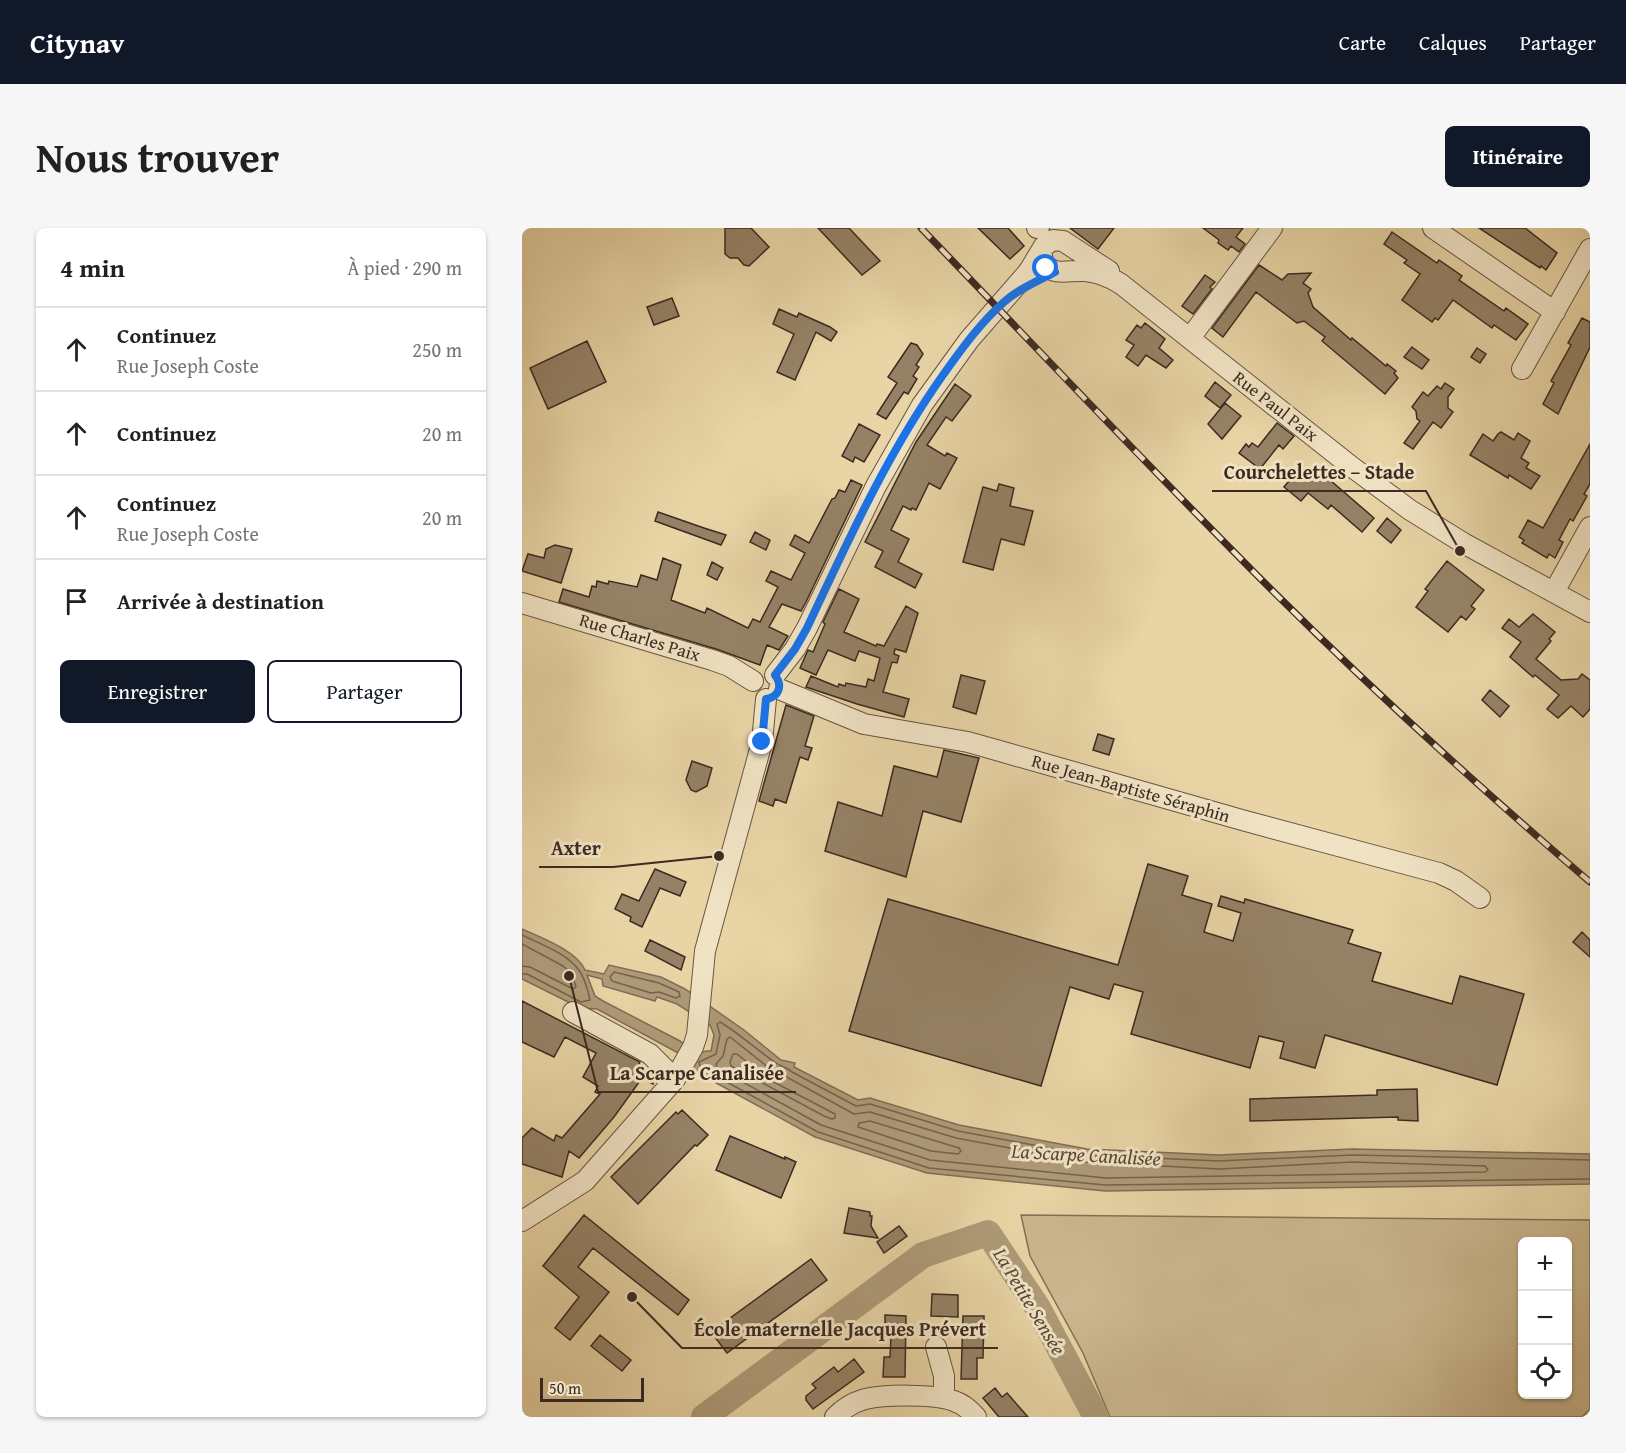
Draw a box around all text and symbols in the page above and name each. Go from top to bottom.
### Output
text: Citynav [30,22,124,63]
text: Carte [1339,27,1386,58]
text: Calques [1419,27,1487,58]
text: Partager [1520,27,1596,58]
text: Nous trouver [36,126,279,187]
button: Itinéraire [1445,126,1590,187]
text: 4 min [60,248,125,287]
text: À pied · 290 m [347,253,462,282]
route start [1032,254,1058,280]
text: Continuez [117,319,216,351]
icon: ahead [60,333,93,366]
text: 250 m [412,335,462,364]
text: Rue Joseph Coste [117,351,259,380]
street label: Rue Paul Paix [1228,364,1325,449]
icon: ahead [60,417,93,450]
text: Continuez [117,417,216,449]
text: 20 m [422,419,462,448]
callout: Courchelettes – Stade [1212,453,1426,491]
text: Courchelettes – Stade [1224,457,1415,486]
text: Continuez [117,487,216,519]
icon: ahead [60,501,93,534]
text: 20 m [422,503,462,532]
text: Rue Joseph Coste [117,519,259,548]
icon: arrive [60,585,93,618]
text: Arrivée à destination [117,585,324,617]
street label: Rue Charles Paix [576,606,705,668]
button: Enregistrer [60,660,255,723]
button: Partager [267,660,462,723]
route end [748,728,774,754]
street label: Rue Jean-Baptiste Séraphin [1029,747,1233,829]
callout: Axter [539,829,613,867]
text: Axter [551,833,601,862]
callout: La Scarpe Canalisée [598,1054,796,1092]
text: La Scarpe Canalisée [610,1058,784,1087]
water label: La Scarpe Canalisée [1010,1136,1161,1172]
map controls [1518,1237,1572,1399]
button: + [1518,1237,1572,1291]
water label: La Petite Sensée [986,1241,1073,1360]
button: − [1518,1291,1572,1345]
callout: École maternelle Jacques Prévert [682,1310,998,1348]
text: École maternelle Jacques Prévert [694,1314,986,1343]
button: locate [1518,1345,1572,1399]
scale bar [540,1375,644,1402]
text: 50 m [549,1376,581,1400]

